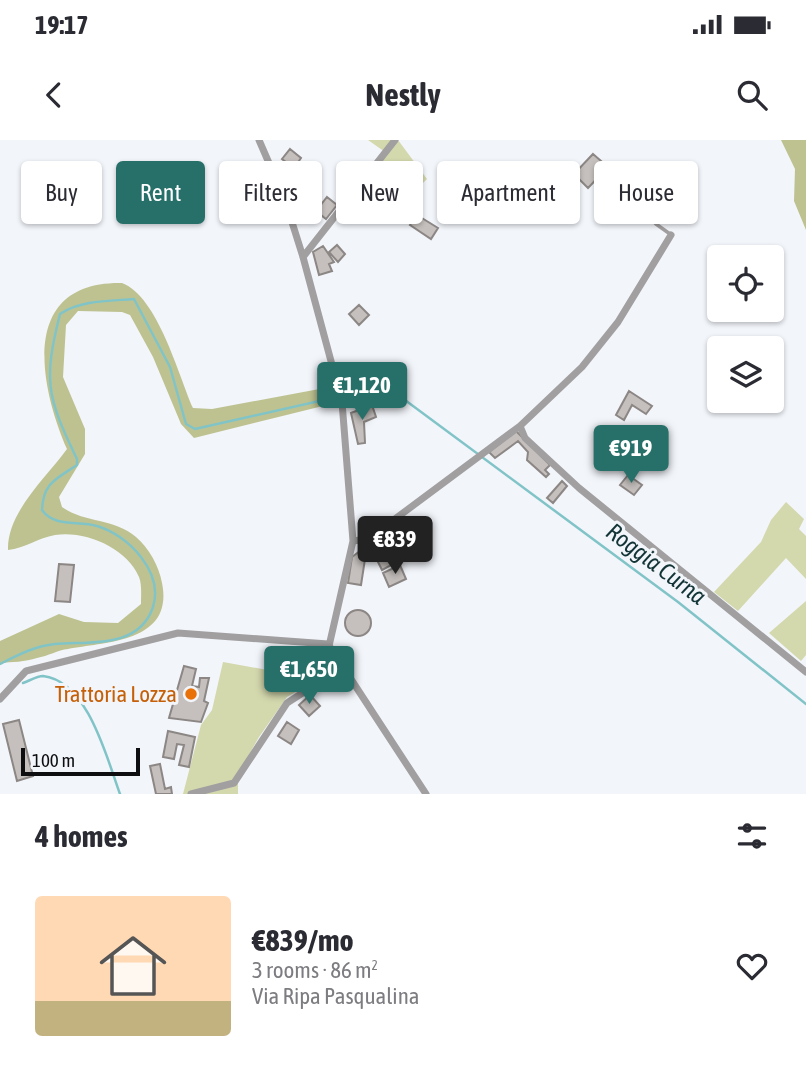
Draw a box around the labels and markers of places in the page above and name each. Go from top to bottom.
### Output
pin: €1,120 [305,362,419,422]
pin: €919 [590,426,672,485]
pin: €839 [354,516,436,576]
pin: €1,650 [252,646,366,706]
place label: Trattoria Lozza [55,681,177,707]
marker: Trattoria Lozza [183,686,199,702]

